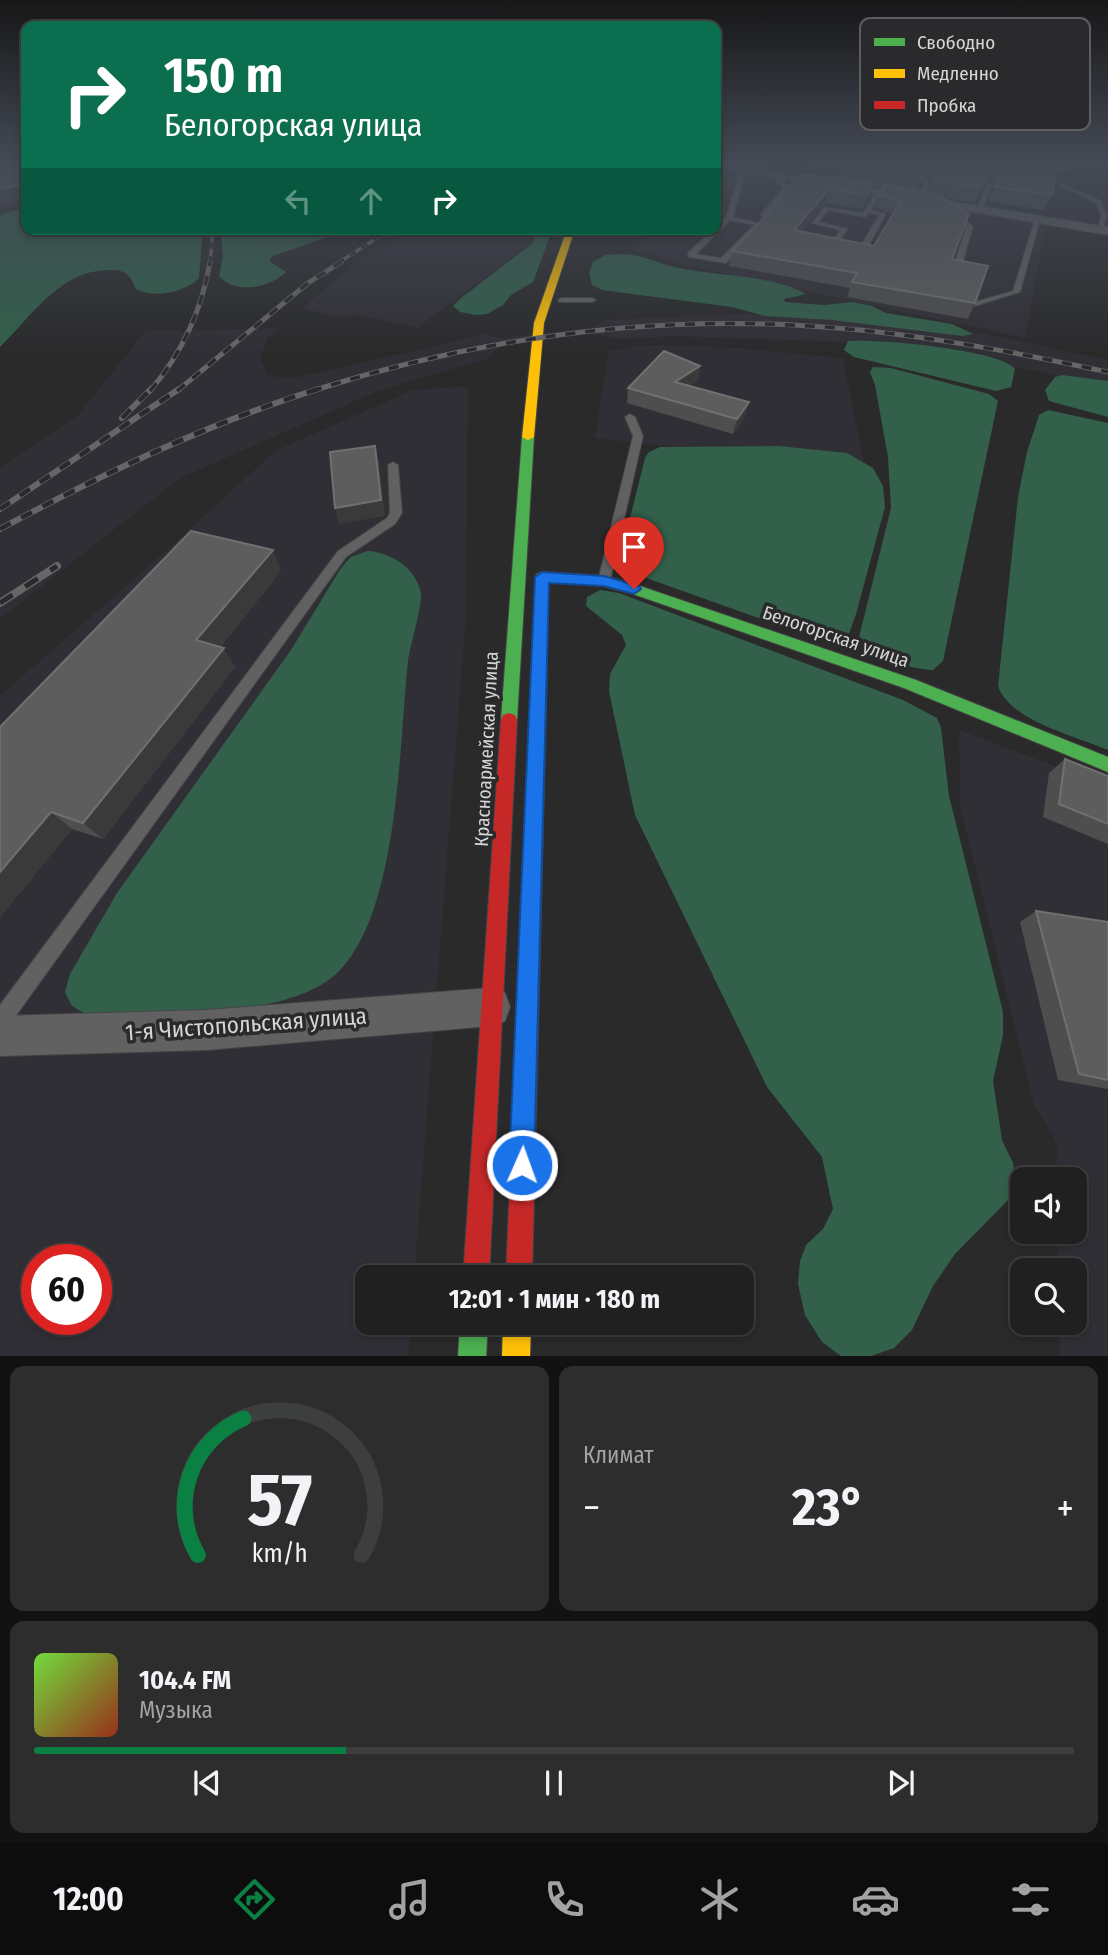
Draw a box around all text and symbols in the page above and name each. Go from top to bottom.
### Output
legend [860,18,1090,130]
text: Свободно [917,31,995,54]
text: 150 m [164,46,283,105]
icon: right [49,49,140,140]
text: Медленно [917,62,999,85]
text: Пробка [917,94,976,117]
text: Белогорская улица [164,106,422,144]
icon: left [279,182,317,220]
icon: ahead [352,182,390,220]
icon: right [425,182,463,220]
pin [604,517,664,589]
icon: arrive [615,528,653,566]
street label: Белогорская улица [760,601,912,672]
street label: Красноармейская улица [470,651,503,847]
street label: 1-я Чистопольская улица [124,1002,368,1046]
position arrow [485,1128,559,1202]
map controls [1010,1167,1087,1335]
button: sound [1010,1167,1087,1244]
speed limit sign: 60 [21,1244,112,1335]
button: search [1010,1258,1087,1335]
text: 12:01 · 1 мин · 180 m [449,1284,660,1315]
text: Климат [583,1441,654,1469]
text: 57 [247,1457,312,1544]
text: 23° [792,1476,865,1539]
text: − [583,1485,600,1531]
text: + [1057,1485,1074,1531]
text: km/h [252,1538,307,1568]
text: 104.4 FM [139,1665,231,1696]
text: Музыка [139,1696,213,1724]
icon: previous [188,1764,226,1802]
icon: pause [535,1764,573,1802]
icon: next [882,1764,920,1802]
icon: directions [230,1875,279,1924]
icon: music [385,1875,434,1924]
icon: phone [540,1875,589,1924]
icon: climate [695,1875,744,1924]
icon: car [851,1875,900,1924]
icon: filters [1006,1875,1055,1924]
text: 12:00 [53,1880,124,1918]

